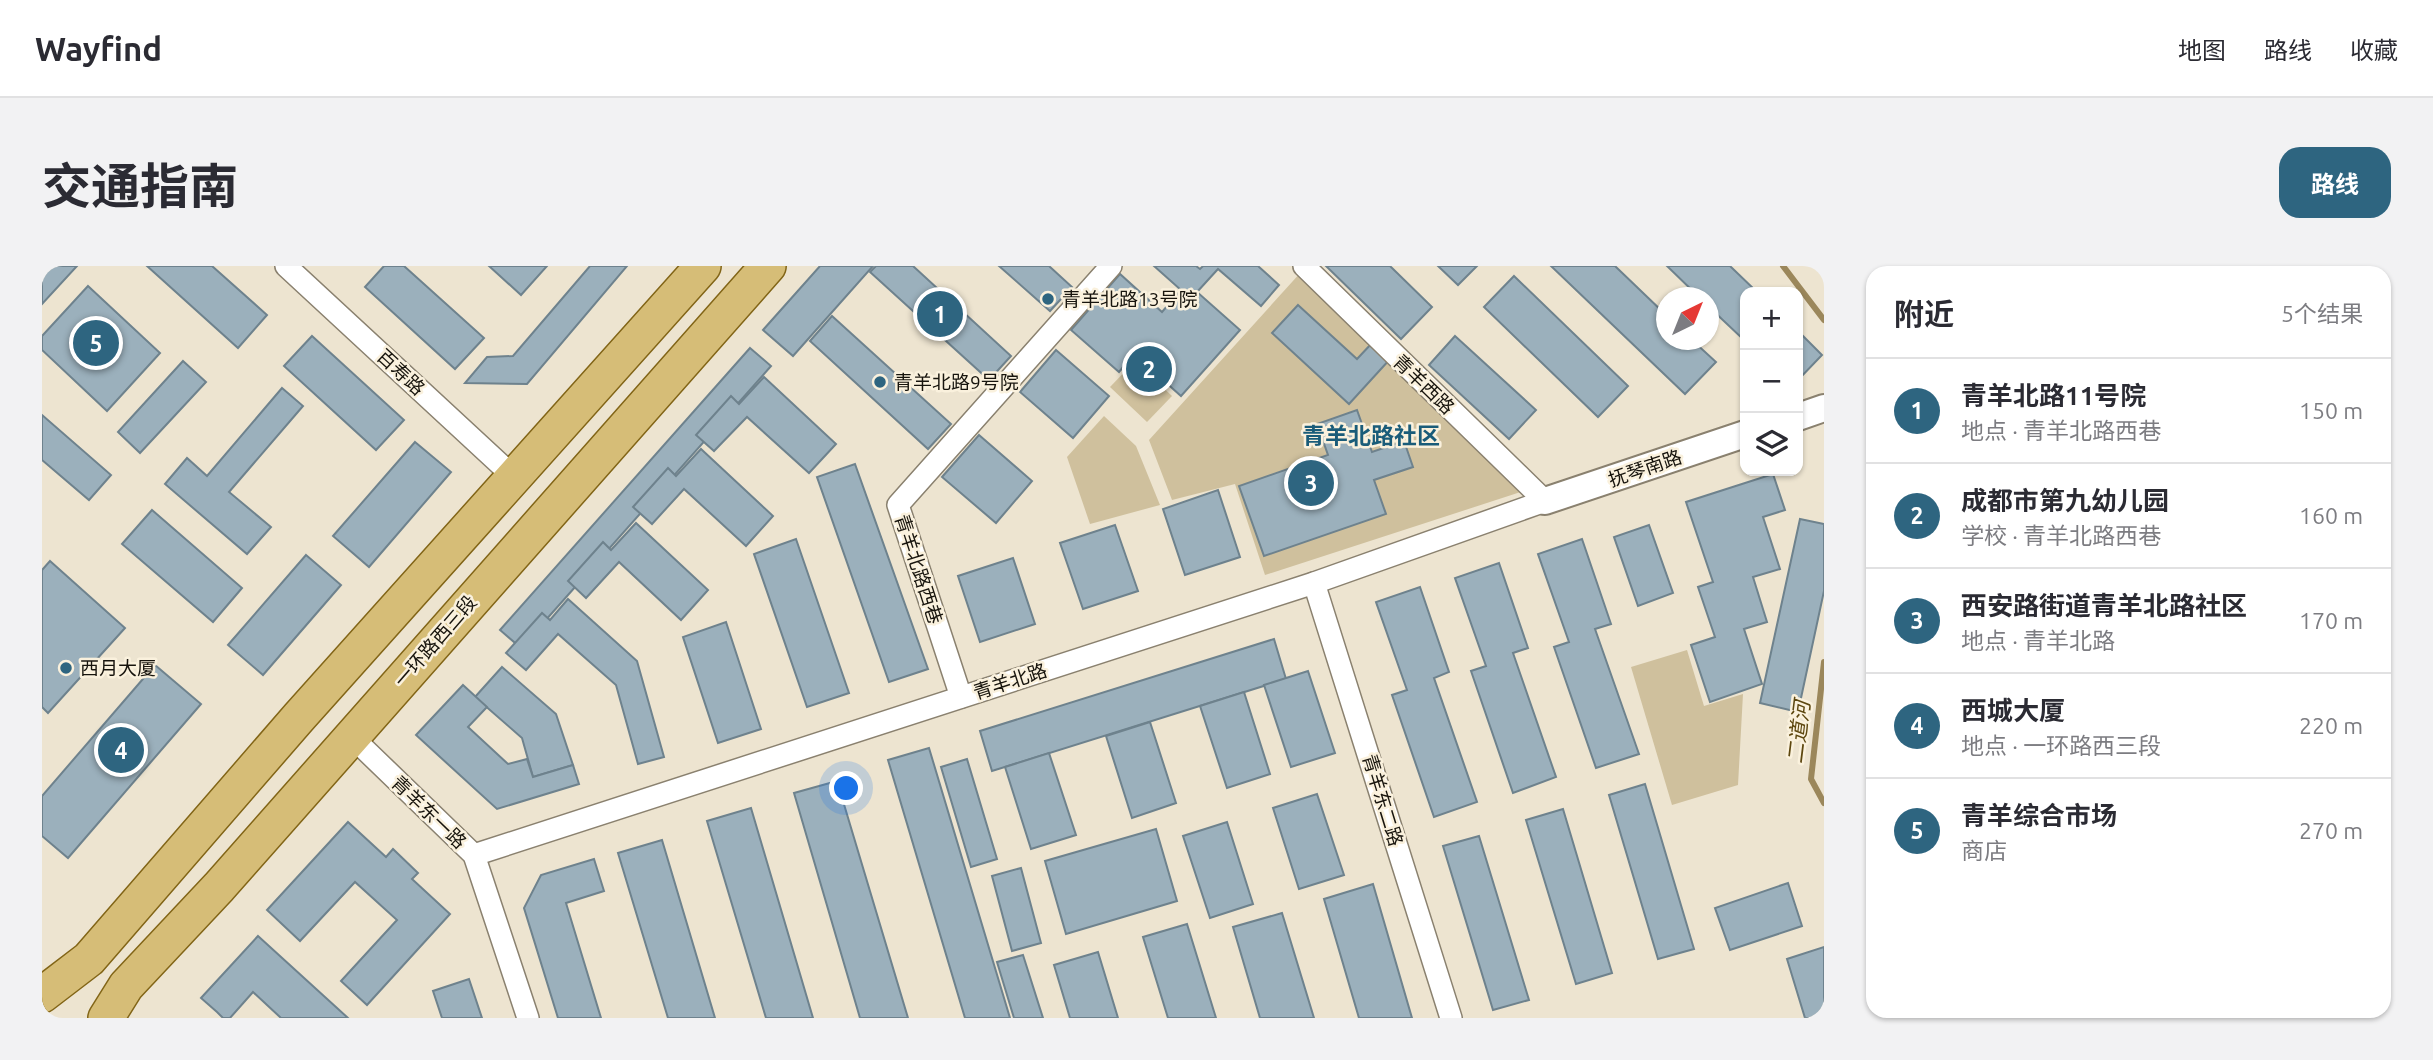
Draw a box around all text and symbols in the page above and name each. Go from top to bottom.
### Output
text: Wayfind [35,30,162,67]
text: 地图 [2178,37,2226,64]
text: 路线 [2264,37,2312,64]
text: 收藏 [2350,37,2398,64]
button: 路线 [2279,147,2391,218]
text: 交通指南 [42,158,238,213]
north arrow [1656,287,1719,350]
map controls [1740,287,1803,476]
button: + [1740,287,1803,350]
pin: 1 [917,288,963,340]
place label: 青羊北路13号院 [1062,288,1197,310]
marker: 青羊北路13号院 [1040,291,1056,307]
text: 附近 [1894,297,1954,331]
text: 5个结果 [2281,301,2363,326]
pin: 5 [73,317,119,369]
pin: 2 [1126,343,1172,395]
street label: 百寿路 [373,345,429,399]
street label: 青羊西路 [1389,350,1459,418]
button: − [1740,350,1803,413]
place label: 青羊北路9号院 [894,371,1019,393]
marker: 青羊北路9号院 [872,374,888,390]
text: 青羊北路11号院 [1961,381,2146,410]
text: 1 [1911,398,1923,423]
text: 150 m [2299,398,2363,423]
button: layers [1740,413,1803,476]
text: 地点 · 青羊北路西巷 [1961,418,2161,443]
district label: 青羊北路社区 [1302,423,1440,448]
street label: 抚琴南路 [1605,445,1685,491]
pin: 3 [1288,457,1334,509]
text: 成都市第九幼儿园 [1961,486,2169,515]
text: 2 [1911,503,1923,528]
text: 160 m [2299,503,2363,528]
street label: 青羊北路西巷 [891,511,947,627]
text: 学校 · 青羊北路西巷 [1961,523,2161,548]
street label: 一环路西三段 [389,591,481,691]
text: 西安路街道青羊北路社区 [1961,591,2247,620]
text: 3 [1911,608,1923,633]
text: 170 m [2299,608,2363,633]
text: 地点 · 青羊北路 [1961,628,2115,653]
place label: 西月大厦 [80,657,156,679]
street label: 青羊北路 [970,659,1050,703]
marker: 西月大厦 [58,660,74,676]
water label: 二道河 [1782,695,1814,765]
text: 西城大厦 [1961,696,2065,725]
text: 4 [1911,713,1923,738]
text: 220 m [2299,713,2363,738]
pin: 4 [98,724,144,776]
text: 地点 · 一环路西三段 [1961,733,2161,758]
street label: 青羊东二路 [1359,751,1407,849]
street label: 青羊东一路 [387,771,471,853]
your location [829,771,863,805]
text: 青羊综合市场 [1961,801,2117,830]
text: 5 [1911,818,1923,843]
text: 270 m [2299,818,2363,843]
text: 商店 [1961,838,2007,863]

